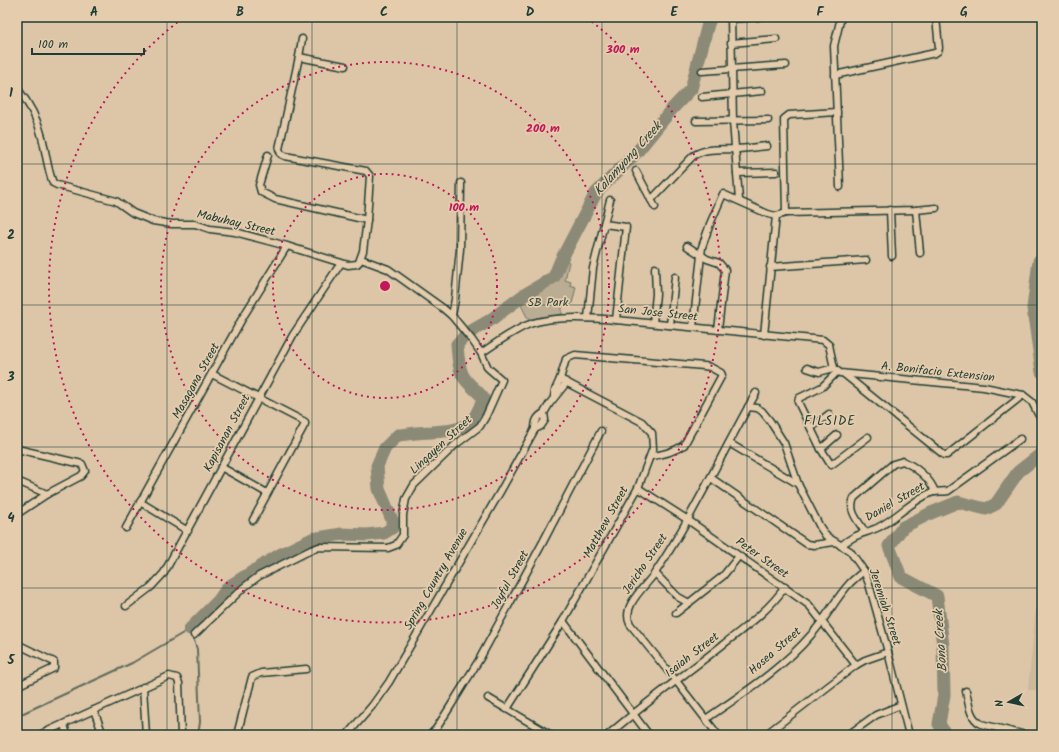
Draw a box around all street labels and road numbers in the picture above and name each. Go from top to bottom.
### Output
street label: Mabuhay Street [195,205,278,241]
street label: San Jose Street [617,299,699,327]
street label: Masagana Street [167,339,225,423]
street label: A. Bonifacio Extension [880,357,996,387]
street label: Kapisanan Street [198,390,256,475]
street label: Lingayen Street [405,411,477,479]
street label: Daniel Street [862,477,929,527]
street label: Matthew Street [578,482,634,561]
street label: Spring Country Avenue [399,524,473,634]
street label: Jericho Street [617,529,673,598]
street label: Peter Street [731,533,793,584]
street label: Joyful Street [486,547,534,613]
street label: Jeremiah Street [864,566,907,648]
street label: Hosea Street [744,622,806,679]
street label: Isaiah Street [661,627,724,682]

